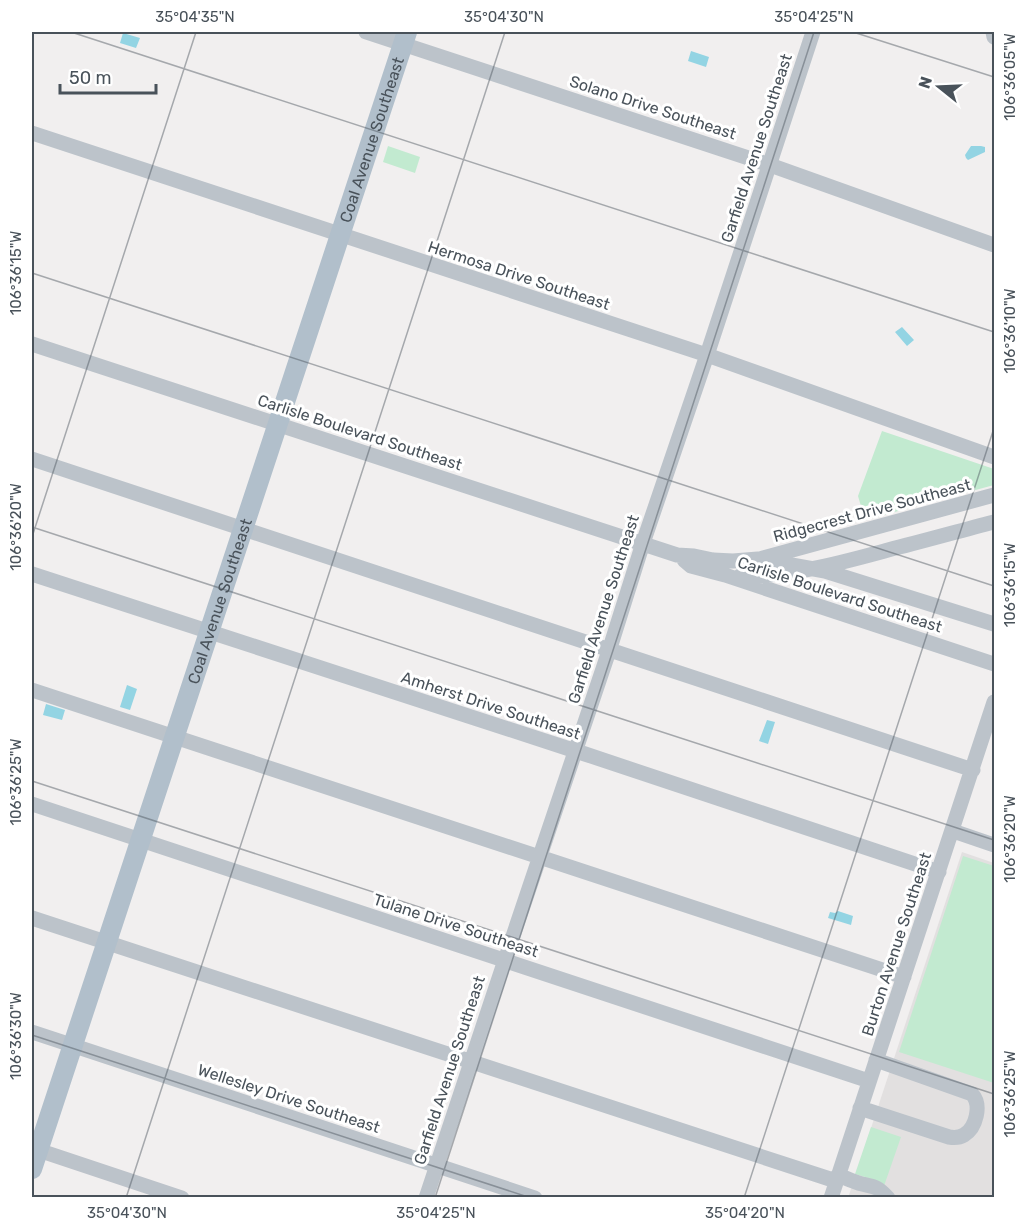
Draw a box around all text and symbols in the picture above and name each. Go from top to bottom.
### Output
text: 35°04'35"N [155,8,235,26]
text: 35°04'30"N [464,8,544,26]
text: 35°04'25"N [774,8,854,26]
text: 106°36'05"W [1001,33,1019,121]
street label: Garfield Avenue Southeast [717,51,796,245]
street label: Coal Avenue Southeast [336,55,408,225]
scale bar [60,57,156,95]
north arrow [909,57,969,117]
text: 50 m [69,67,112,89]
street label: Solano Drive Southeast [567,72,739,143]
text: N [914,74,936,91]
text: 106°36'15"W [7,231,25,315]
street label: Hermosa Drive Southeast [425,237,612,314]
text: 106°36'10"W [1001,288,1019,374]
street label: Carlisle Boulevard Southeast [255,390,465,475]
street label: Ridgecrest Drive Southeast [771,475,973,546]
text: 106°36'20"W [7,483,25,571]
street label: Garfield Avenue Southeast [564,512,643,706]
street label: Coal Avenue Southeast [184,516,256,686]
text: 106°36'15"W [1001,543,1019,627]
street label: Carlisle Boulevard Southeast [735,552,945,637]
street label: Amherst Drive Southeast [399,667,583,743]
text: 106°36'25"W [7,739,25,825]
text: 106°36'20"W [1001,795,1019,883]
street label: Burton Avenue Southeast [858,850,935,1038]
street label: Tulane Drive Southeast [371,890,541,961]
street label: Garfield Avenue Southeast [410,973,489,1167]
text: 106°36'30"W [7,992,25,1080]
text: 106°36'25"W [1001,1051,1019,1137]
street label: Wellesley Drive Southeast [195,1060,382,1137]
text: 35°04'30"N [87,1204,167,1222]
text: 35°04'25"N [396,1204,476,1222]
text: 35°04'20"N [705,1204,785,1222]

